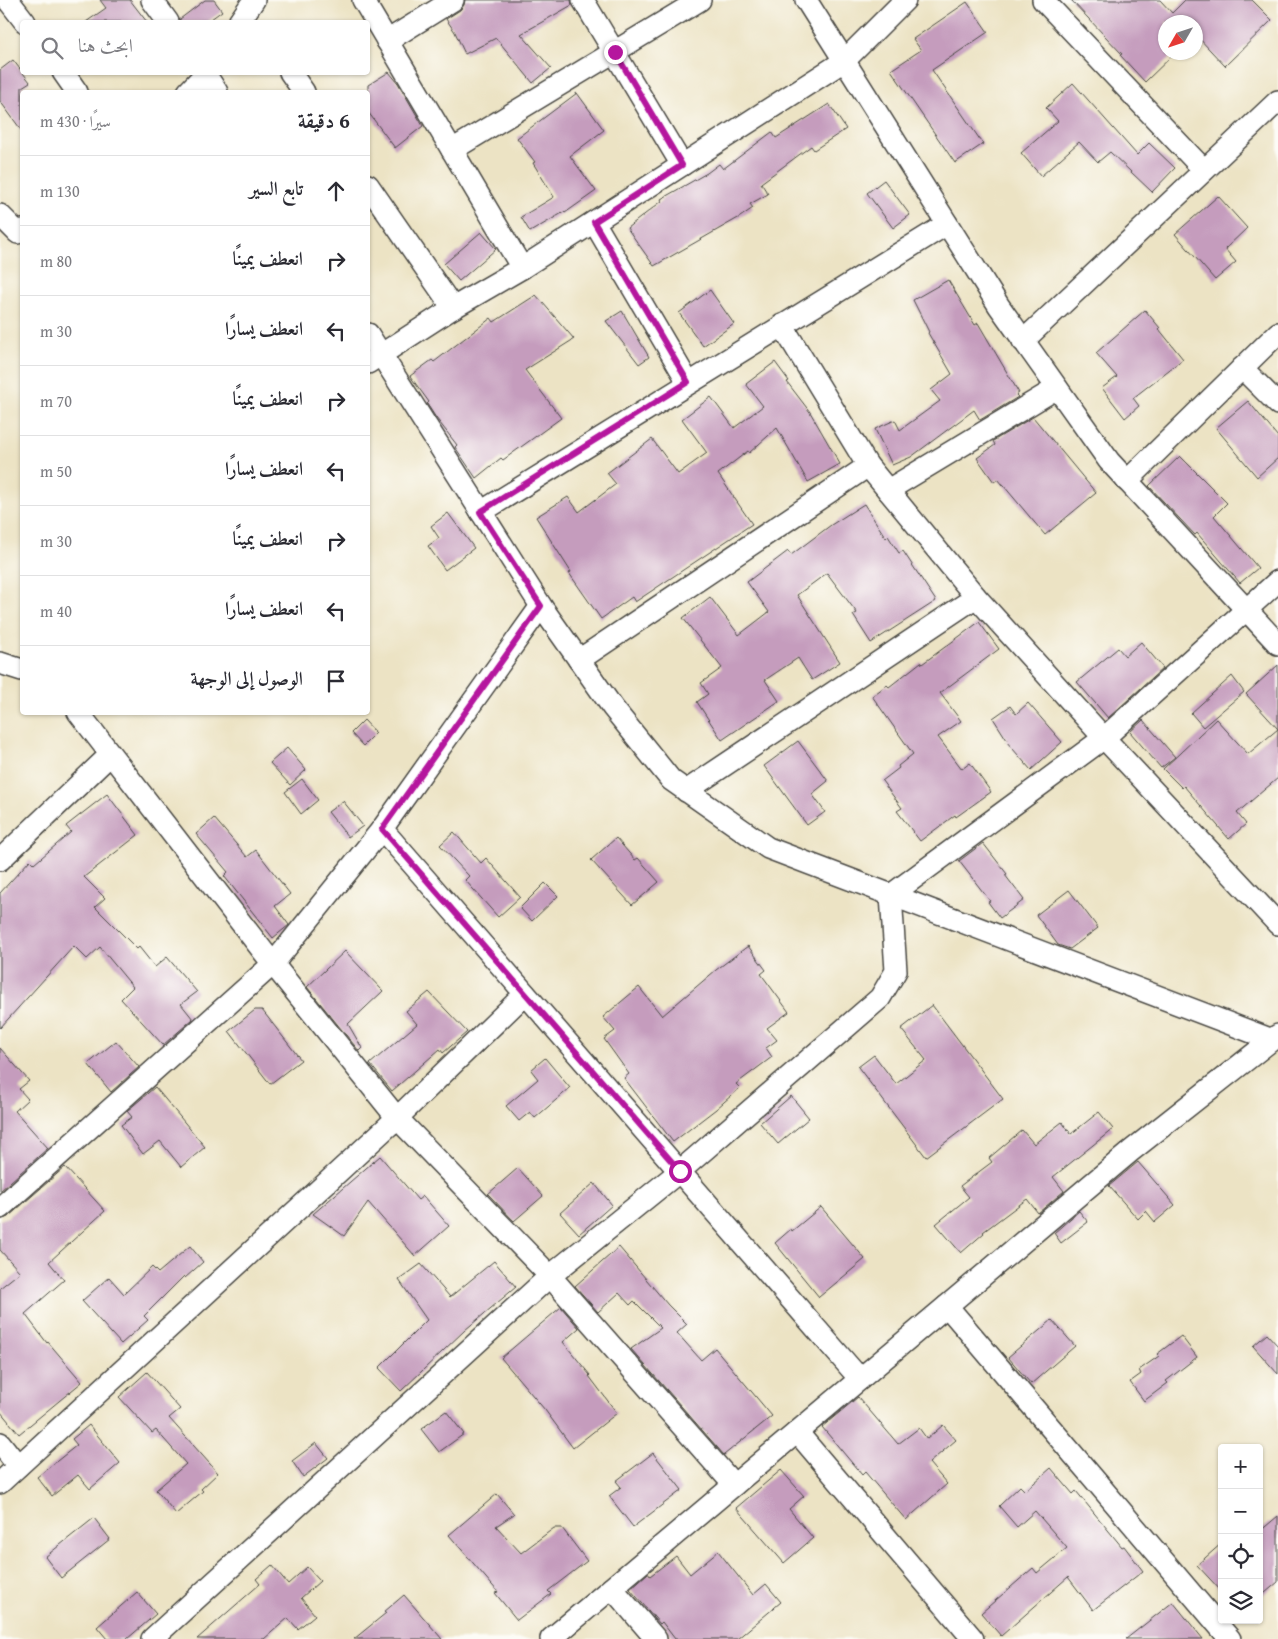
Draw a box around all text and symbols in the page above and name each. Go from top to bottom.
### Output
north arrow [1158,15,1203,60]
search box [20,20,370,75]
text: ابحث هنا [78,31,133,59]
icon: search [38,34,66,62]
route end [604,41,627,64]
text: 6 دقيقة [298,105,350,136]
text: سيرًا · 430 m [40,109,111,133]
text: تابع السير [249,174,303,202]
icon: ahead [322,177,350,205]
text: 130 m [40,179,80,203]
text: انعطف يمينًا [233,244,303,272]
icon: right [322,247,350,275]
text: 80 m [40,249,72,273]
text: انعطف يسارًا [225,314,303,342]
icon: left [322,317,350,345]
text: 30 m [40,319,72,343]
text: انعطف يمينًا [233,384,303,412]
icon: right [322,387,350,415]
text: 70 m [40,389,72,413]
text: انعطف يسارًا [225,454,303,482]
icon: left [322,457,350,485]
text: 50 m [40,459,72,483]
text: انعطف يمينًا [233,524,303,552]
icon: right [322,527,350,555]
text: 30 m [40,529,72,553]
text: انعطف يسارًا [225,594,303,622]
icon: left [322,597,350,625]
text: 40 m [40,599,72,623]
text: الوصول إلى الوجهة [191,664,303,692]
icon: arrive [322,667,350,695]
route start [669,1160,692,1183]
map controls [1218,1444,1263,1624]
button: + [1218,1444,1263,1489]
button: − [1218,1489,1263,1534]
button: locate [1218,1534,1263,1579]
button: layers [1218,1579,1263,1624]

